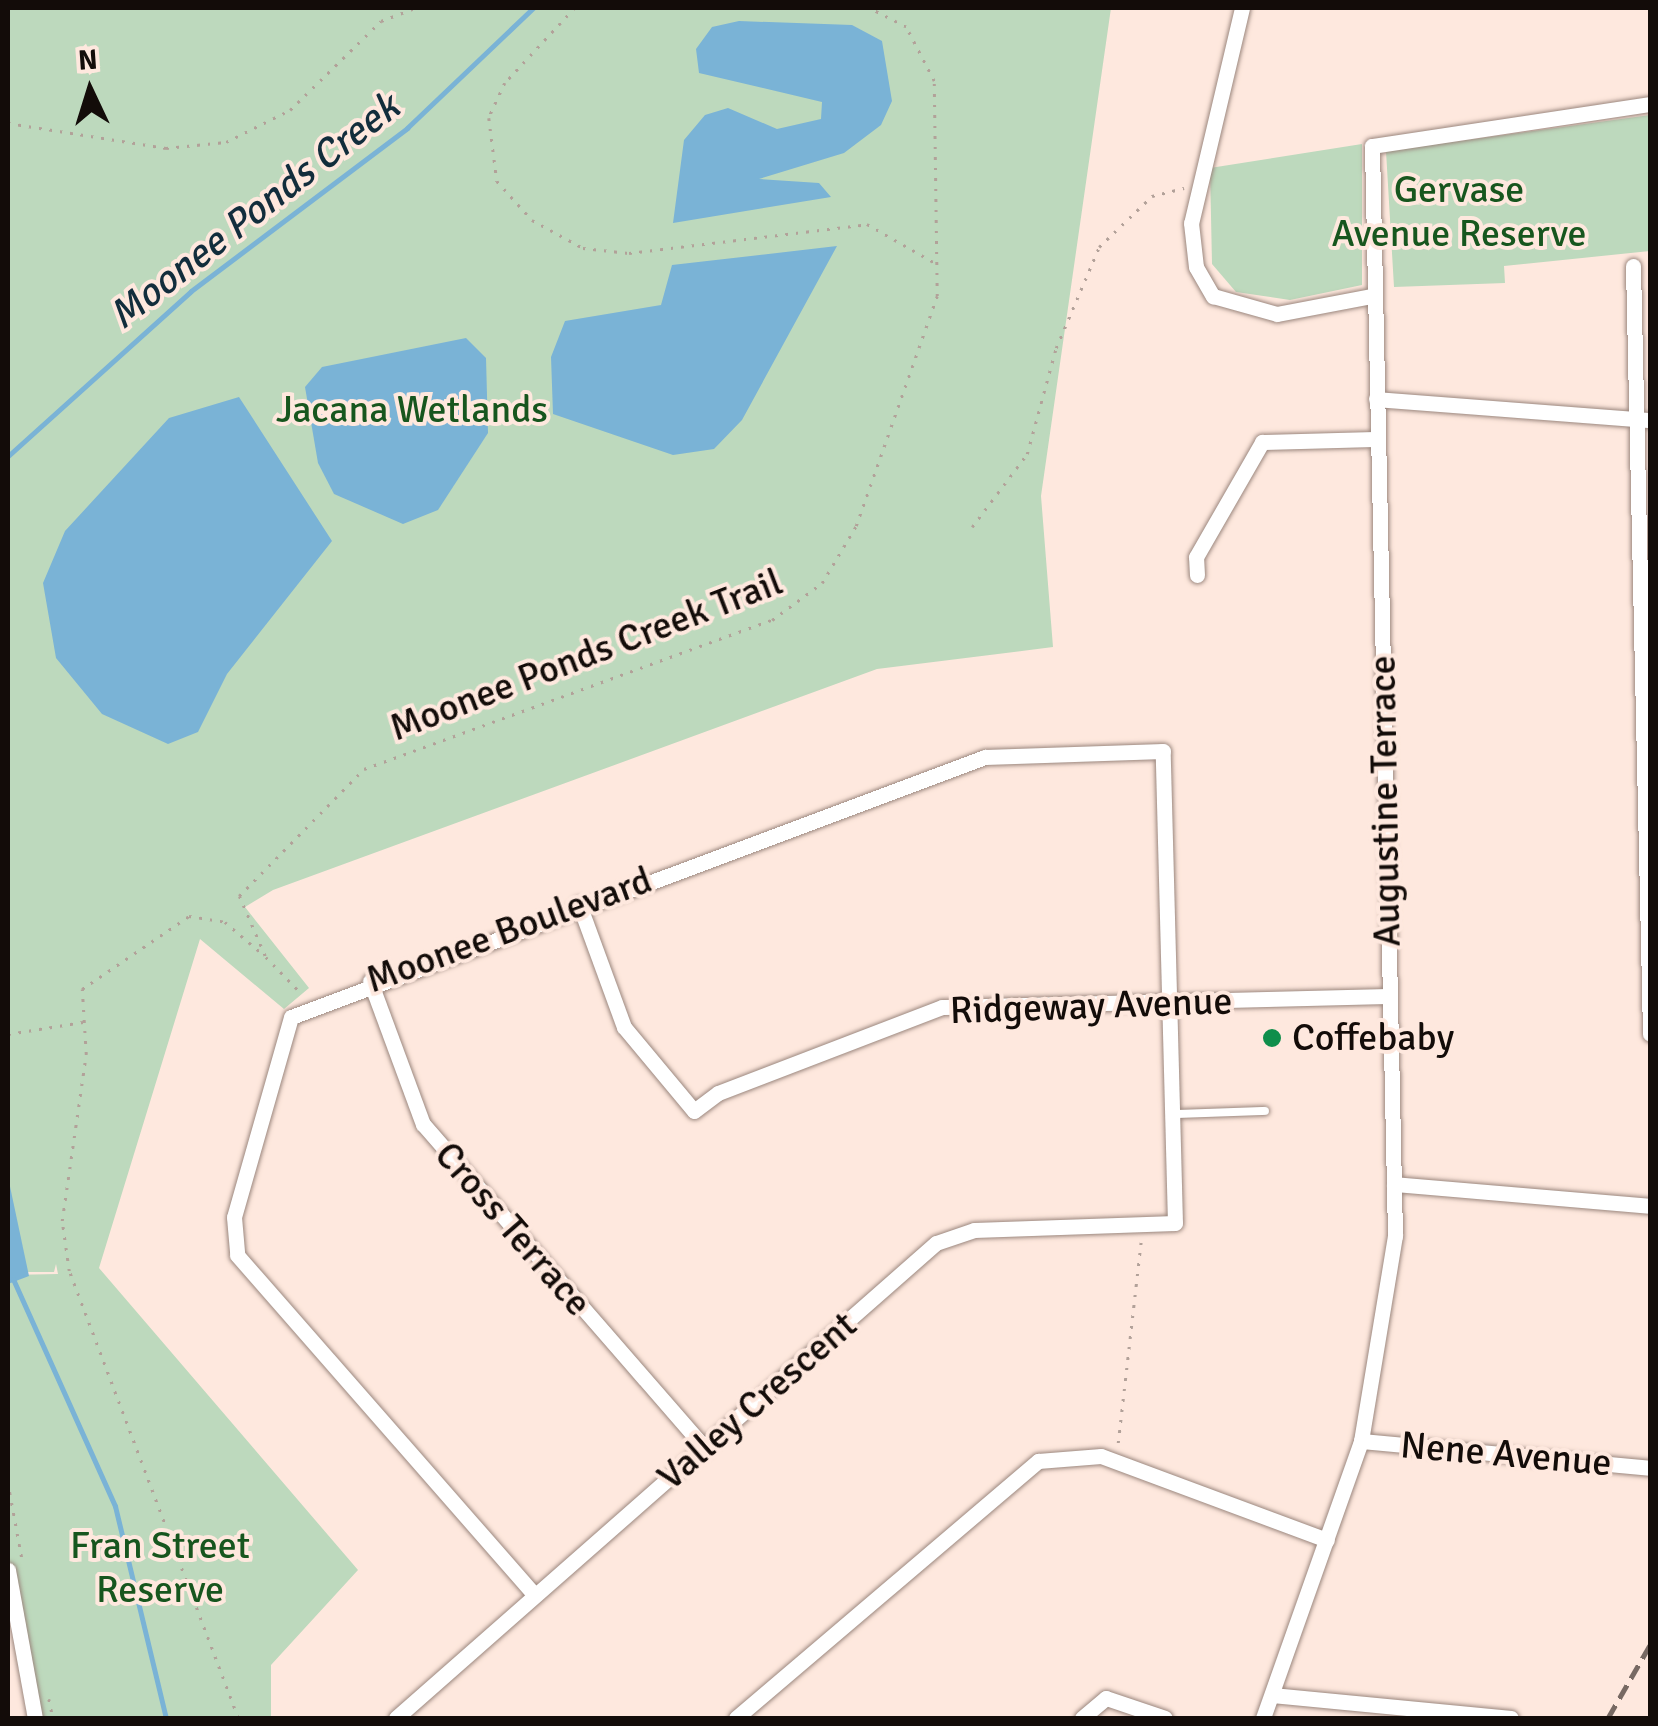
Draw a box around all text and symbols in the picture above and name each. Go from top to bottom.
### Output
north arrow [40,40,140,140]
text: N [77,42,99,78]
water label: Moonee Ponds Creek [100,83,408,339]
park label: Gervase Avenue Reserve [1331,167,1587,256]
park label: Jacana Wetlands [276,387,548,433]
street label: Moonee Ponds Creek Trail [383,559,789,751]
street label: Augustine Terrace [1360,655,1410,947]
street label: Moonee Boulevard [360,857,658,1003]
street label: Ridgeway Avenue [949,978,1233,1034]
place label: Coffebaby [1292,1015,1454,1061]
marker: Coffebaby [1261,1027,1283,1049]
street label: Cross Terrace [425,1133,601,1325]
street label: Valley Crescent [648,1302,866,1500]
street label: Nene Avenue [1399,1422,1613,1486]
park label: Fran Street Reserve [70,1523,250,1612]

